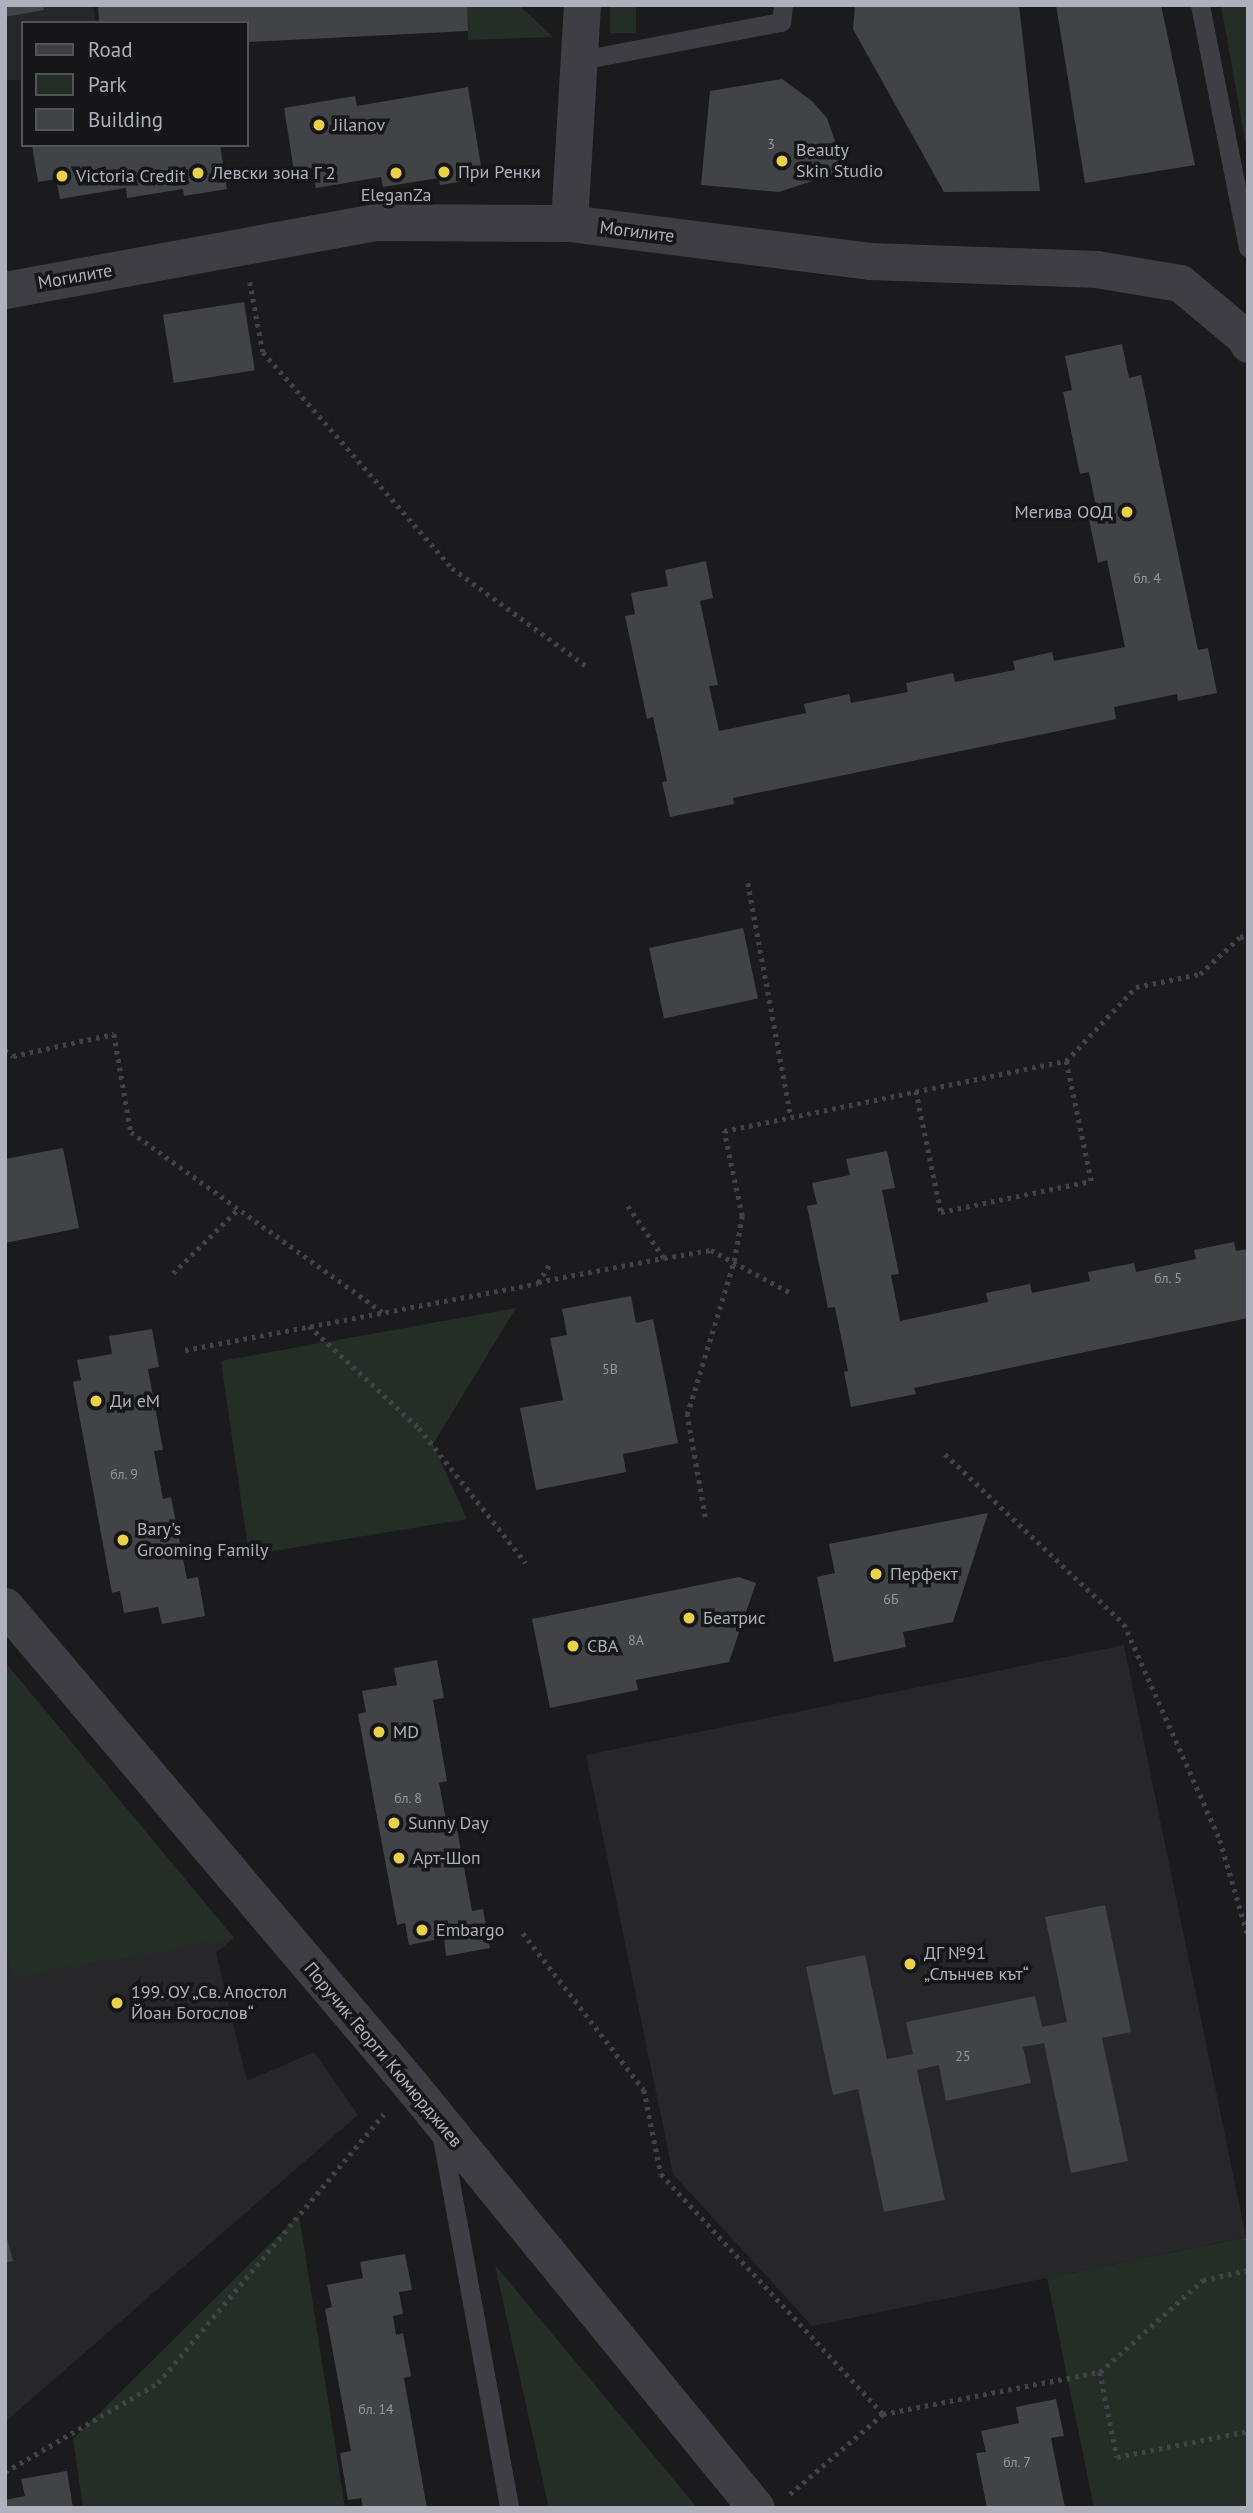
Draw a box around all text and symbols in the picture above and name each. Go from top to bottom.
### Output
legend [21,21,248,147]
text: Road [88,36,132,63]
text: Park [88,71,127,98]
text: Building [88,106,163,133]
place label: Jilanov [333,114,385,136]
marker: Jilanov [311,117,327,133]
house number: 3 [767,136,775,152]
place label: Beauty Skin Studio [796,140,883,182]
marker: Beauty Skin Studio [774,153,790,169]
place label: При Ренки [458,161,541,183]
place label: Левски зона Г 2 [212,162,336,184]
marker: При Ренки [436,164,452,180]
place label: Victoria Credit [76,165,185,187]
marker: Левски зона Г 2 [190,165,206,181]
marker: EleganZa [388,165,404,181]
marker: Victoria Credit [54,168,70,184]
place label: EleganZa [361,184,431,206]
street label: Могилите [598,217,676,247]
street label: Могилите [36,260,114,294]
place label: Мегива ООД [1014,501,1113,523]
marker: Мегива ООД [1119,504,1135,520]
house number: бл. 4 [1133,570,1161,586]
house number: бл. 5 [1154,1270,1182,1286]
house number: 5В [602,1361,618,1377]
place label: Ди еМ [110,1390,160,1412]
marker: Ди еМ [88,1393,104,1409]
house number: бл. 9 [110,1466,138,1482]
place label: Bary's Grooming Family [137,1519,269,1562]
marker: Bary's Grooming Family [115,1532,131,1548]
place label: Перфект [890,1563,958,1585]
marker: Перфект [868,1566,884,1582]
house number: 6Б [883,1591,899,1607]
place label: Беатрис [703,1607,766,1629]
marker: Беатрис [681,1610,697,1626]
house number: 8А [628,1632,644,1648]
place label: CBA [587,1635,618,1657]
marker: CBA [565,1638,581,1654]
place label: MD [393,1721,419,1743]
marker: MD [371,1724,387,1740]
house number: бл. 8 [394,1790,422,1806]
place label: Sunny Day [408,1812,489,1834]
marker: Sunny Day [386,1815,402,1831]
place label: Арт-Шоп [413,1847,481,1869]
marker: Арт-Шоп [391,1850,407,1866]
place label: Embargo [436,1919,504,1941]
marker: Embargo [414,1922,430,1938]
place label: ДГ №91 „Слънчев кът“ [924,1943,1029,1986]
marker: ДГ №91 „Слънчев кът“ [902,1956,918,1972]
street label: Поручик Георги Кюмюрджиев [299,1958,467,2152]
place label: 199. ОУ „Св. Апостол Йоан Богослов“ [131,1982,292,2024]
marker: 199. ОУ „Св. Апостол Йоан Богослов“ [109,1995,125,2011]
house number: 25 [955,2048,971,2064]
house number: бл. 14 [358,2401,394,2417]
house number: бл. 7 [1003,2454,1031,2470]

